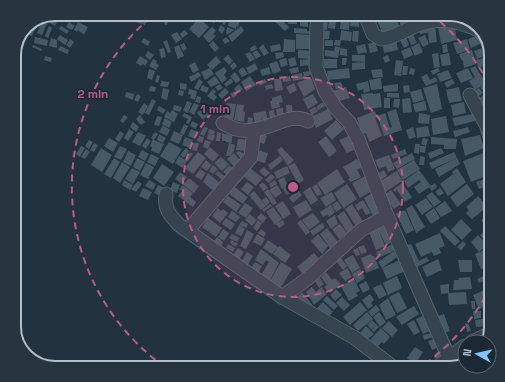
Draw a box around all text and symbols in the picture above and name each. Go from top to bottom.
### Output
text: 2 min [77,86,109,102]
text: 1 min [200,101,230,117]
centre of rings [286,180,300,194]
north arrow [457,334,497,374]
text: N [460,348,475,357]

